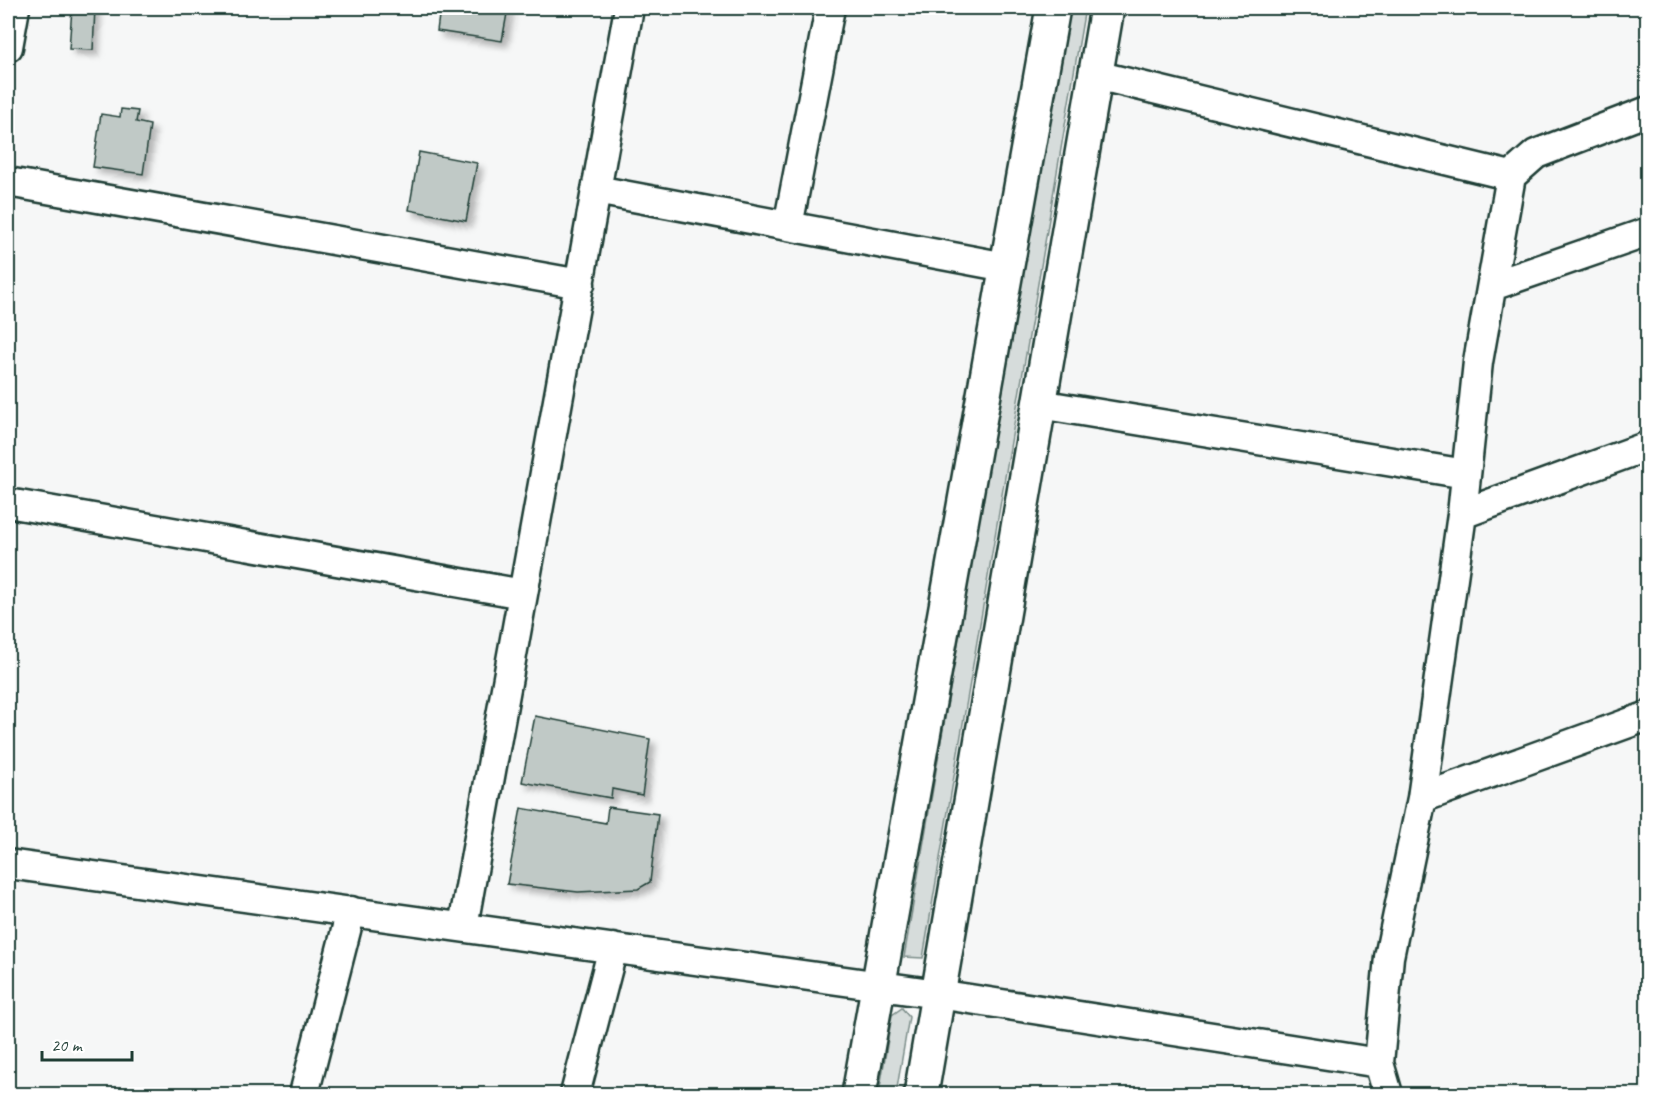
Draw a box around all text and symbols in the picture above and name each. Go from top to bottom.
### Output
scale bar [42,1024,132,1062]
text: 20 m [51,1034,84,1056]

